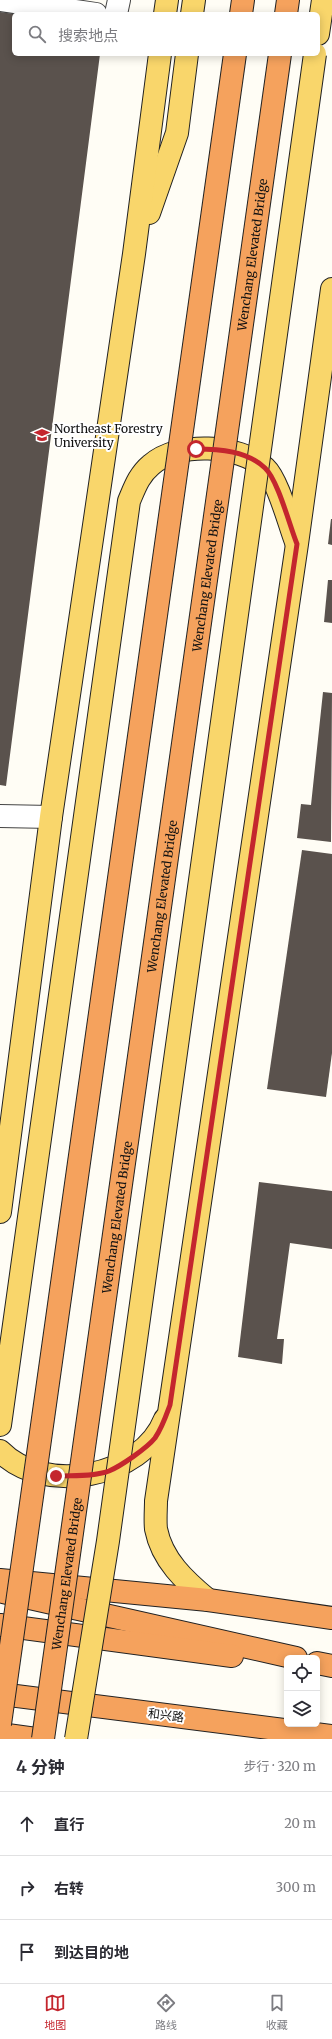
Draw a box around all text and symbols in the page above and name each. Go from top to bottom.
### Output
search box [12,12,320,56]
icon: search [26,23,48,45]
text: 搜索地点 [58,26,118,45]
street label: Wenchang Elevated Bridge [234,177,270,333]
place label: Northeast Forestry University [54,421,163,450]
school or university icon: Northeast Forestry University [33,426,51,444]
route start [187,440,205,458]
street label: Wenchang Elevated Bridge [188,498,225,654]
street label: Wenchang Elevated Bridge [143,819,180,974]
street label: Wenchang Elevated Bridge [98,1140,135,1295]
route end [47,1467,65,1485]
street label: Wenchang Elevated Bridge [48,1496,84,1652]
map controls [284,1655,320,1727]
button: locate [284,1655,320,1691]
button: layers [284,1691,320,1727]
street label: 和兴路 [147,1705,185,1725]
text: 4 分钟 [16,1756,65,1778]
text: 步行 · 320 m [244,1758,316,1775]
icon: ahead [16,1813,38,1835]
text: 直行 [54,1815,84,1834]
text: 20 m [284,1815,316,1832]
icon: right [16,1877,38,1899]
text: 右转 [54,1879,84,1898]
text: 300 m [276,1879,316,1896]
icon: arrive [16,1941,38,1963]
text: 到达目的地 [54,1943,129,1962]
tab: 地图 [44,1992,66,2032]
tab: 路线 [155,1992,177,2032]
tab: 收藏 [266,1992,288,2032]

